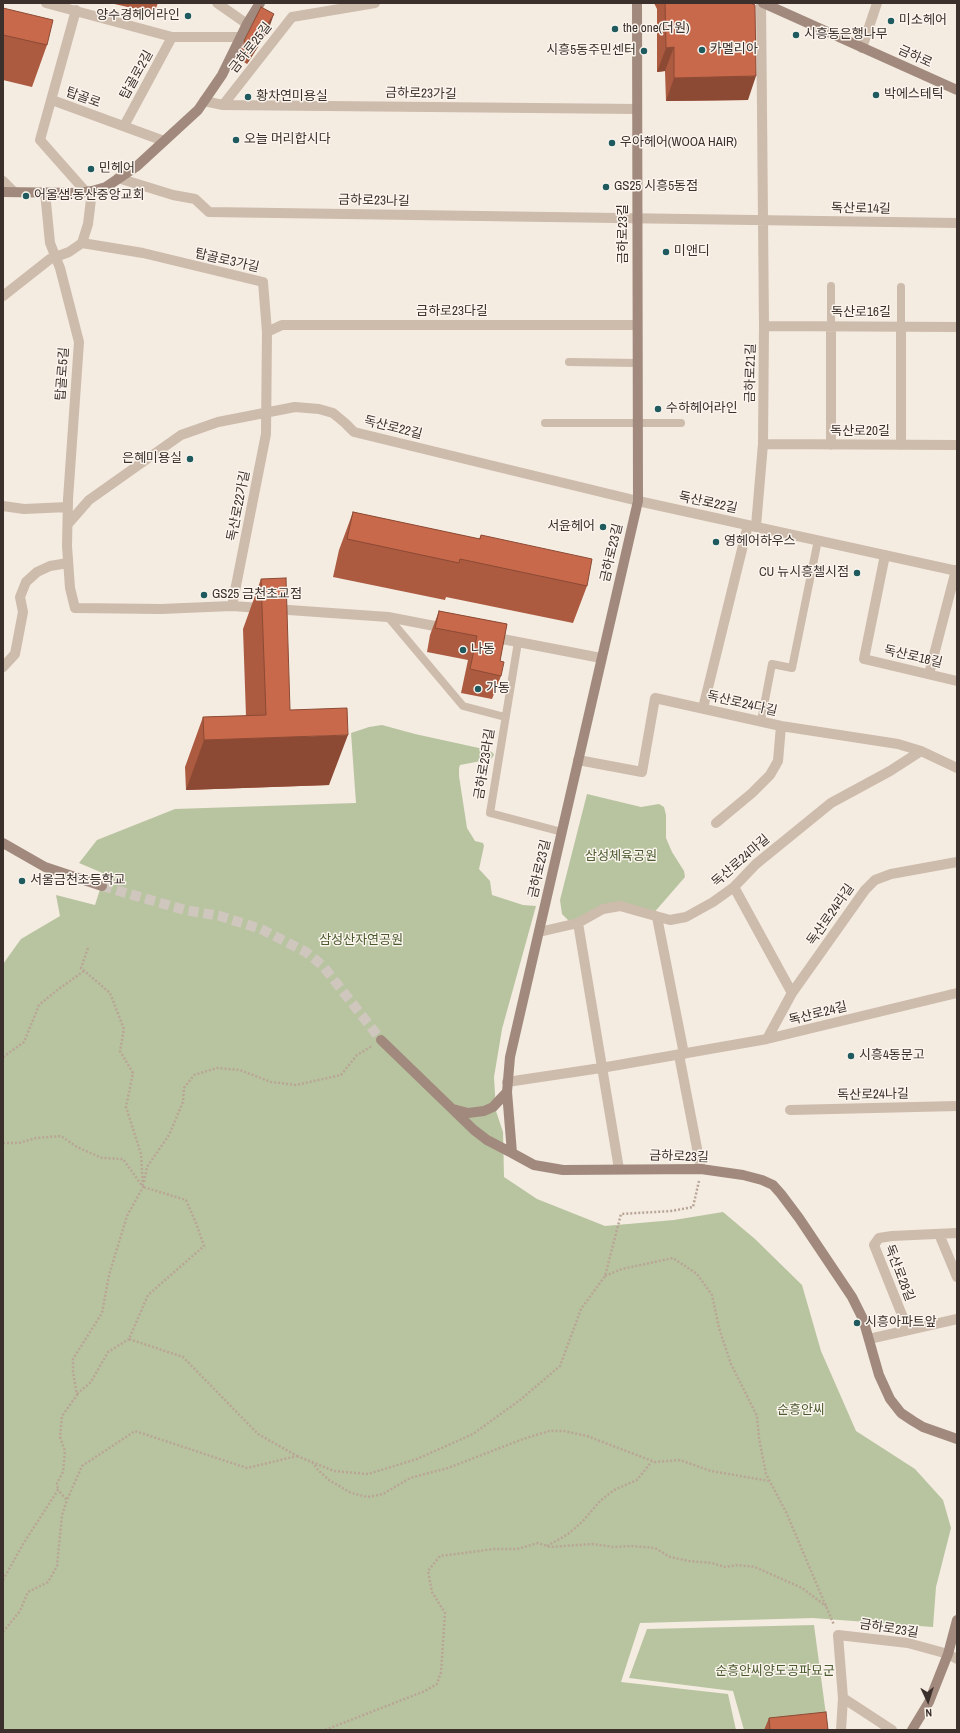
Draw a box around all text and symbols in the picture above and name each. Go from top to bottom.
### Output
place label: 양수경헤어라인 [96,8,180,24]
marker: 양수경헤어라인 [183,11,193,21]
place label: 미소헤어 [899,13,947,29]
marker: 미소헤어 [886,16,896,26]
street label: 금하로25길 [226,20,276,76]
place label: the one(더원) [623,21,690,37]
marker: the one(더원) [610,24,620,34]
place label: 시흥동은행나무 [804,27,888,43]
marker: 시흥동은행나무 [791,30,801,40]
place label: 카멜리아 [710,42,758,58]
place label: 시흥5동주민센터 [546,43,636,59]
street label: 금하로 [895,43,935,71]
marker: 카멜리아 [697,45,707,55]
marker: 시흥5동주민센터 [639,46,649,56]
street label: 탑골로2길 [117,48,157,102]
street label: 탑골로 [63,85,103,111]
street label: 금하로23가길 [385,86,457,102]
place label: 박에스테틱 [884,87,944,103]
place label: 황차연미용실 [256,89,328,105]
marker: 박에스테틱 [871,90,881,100]
marker: 황차연미용실 [243,92,253,102]
place label: 오늘 머리합시다 [244,132,331,148]
marker: 오늘 머리합시다 [231,135,241,145]
place label: 우아헤어(WOOA HAIR) [620,135,737,151]
marker: 우아헤어(WOOA HAIR) [607,138,617,148]
place label: 민헤어 [99,161,135,177]
marker: 민헤어 [86,164,96,174]
place label: GS25 시흥5동점 [614,179,698,195]
marker: GS25 시흥5동점 [601,182,611,192]
place label: 어울샘.동산중앙교회 [34,188,145,204]
marker: 어울샘.동산중앙교회 [21,191,31,201]
street label: 금하로23나길 [338,193,410,209]
street label: 독산로14길 [831,201,891,217]
street label: 금하로23길 [616,204,632,264]
place label: 미앤디 [674,244,710,260]
street label: 탑골로3가길 [193,246,261,276]
marker: 미앤디 [661,247,671,257]
street label: 금하로23다길 [416,304,488,320]
street label: 독산로16길 [831,305,891,321]
street label: 금하로21길 [743,343,759,403]
street label: 탑골로5길 [53,347,73,401]
place label: 수하헤어라인 [666,401,738,417]
marker: 수하헤어라인 [653,404,663,414]
street label: 독산로22길 [362,413,424,443]
street label: 독산로20길 [830,424,890,440]
place label: 은혜미용실 [122,451,182,467]
marker: 은혜미용실 [185,454,195,464]
street label: 독산로22가길 [225,469,253,543]
street label: 독산로22길 [677,489,739,517]
place label: 서윤헤어 [547,519,595,535]
street label: 금하로23길 [598,522,626,584]
marker: 서윤헤어 [598,522,608,532]
place label: 영헤어하우스 [724,534,796,550]
marker: 영헤어하우스 [711,537,721,547]
place label: CU 뉴시흥첼시점 [759,565,849,581]
marker: CU 뉴시흥첼시점 [852,568,862,578]
place label: GS25 금천초교점 [212,587,302,603]
marker: GS25 금천초교점 [199,590,209,600]
place label: 나동 [471,642,495,658]
street label: 독산로18길 [882,643,944,671]
marker: 나동 [458,645,468,655]
place label: 가동 [486,681,510,697]
marker: 가동 [473,684,483,694]
street label: 독산로24다길 [705,688,779,720]
street label: 금하로23라길 [472,727,498,801]
street label: 독산로24마길 [709,832,773,890]
street label: 금하로23길 [526,838,554,900]
park label: 삼성체육공원 [585,849,657,865]
place label: 서울금천초등학교 [30,873,126,889]
marker: 서울금천초등학교 [17,876,27,886]
street label: 독산로24라길 [804,881,858,949]
park label: 삼성산자연공원 [319,933,403,949]
street label: 독산로24길 [787,999,849,1029]
place label: 시흥4동문고 [859,1048,925,1064]
marker: 시흥4동문고 [846,1051,856,1061]
street label: 독산로24나길 [837,1087,909,1103]
street label: 금하로23길 [649,1148,709,1166]
street label: 독산로28길 [881,1242,917,1304]
place label: 시흥아파트앞 [865,1315,937,1331]
marker: 시흥아파트앞 [852,1318,862,1328]
park label: 순흥안씨 [777,1403,825,1419]
street label: 금하로23길 [858,1617,920,1641]
park label: 순흥안씨양도공파묘군 [715,1664,835,1680]
north arrow [908,1681,948,1721]
text: N [925,1706,933,1720]

